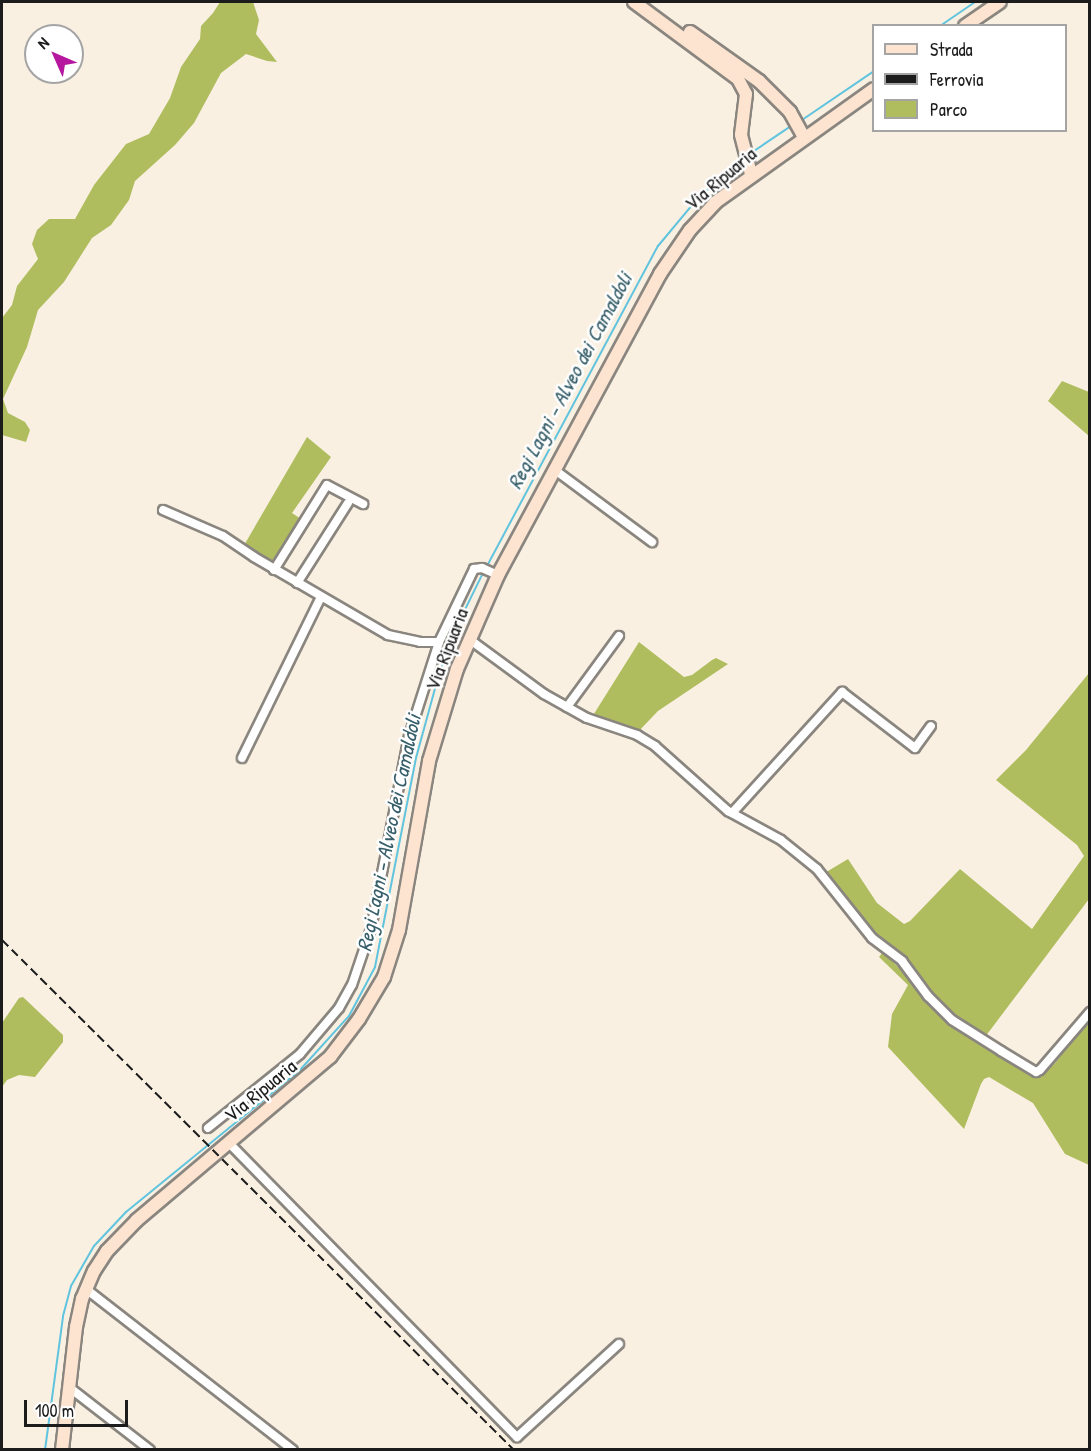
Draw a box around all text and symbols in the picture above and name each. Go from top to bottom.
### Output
north arrow [24,24,84,84]
legend [872,24,1067,132]
text: N [32,32,53,53]
text: Strada [930,37,973,62]
text: Ferrovia [930,67,983,92]
text: Parco [930,97,967,122]
street label: Via Ripuaria [679,141,761,215]
water label: Regi Lagni - Alveo dei Camaldoli [502,269,638,493]
street label: Via Ripuaria [419,604,473,694]
water label: Regi Lagni - Alveo dei Camaldoli [352,712,426,954]
street label: Via Ripuaria [219,1054,301,1126]
scale bar [27,1388,130,1426]
text: 100 m [35,1398,74,1423]

